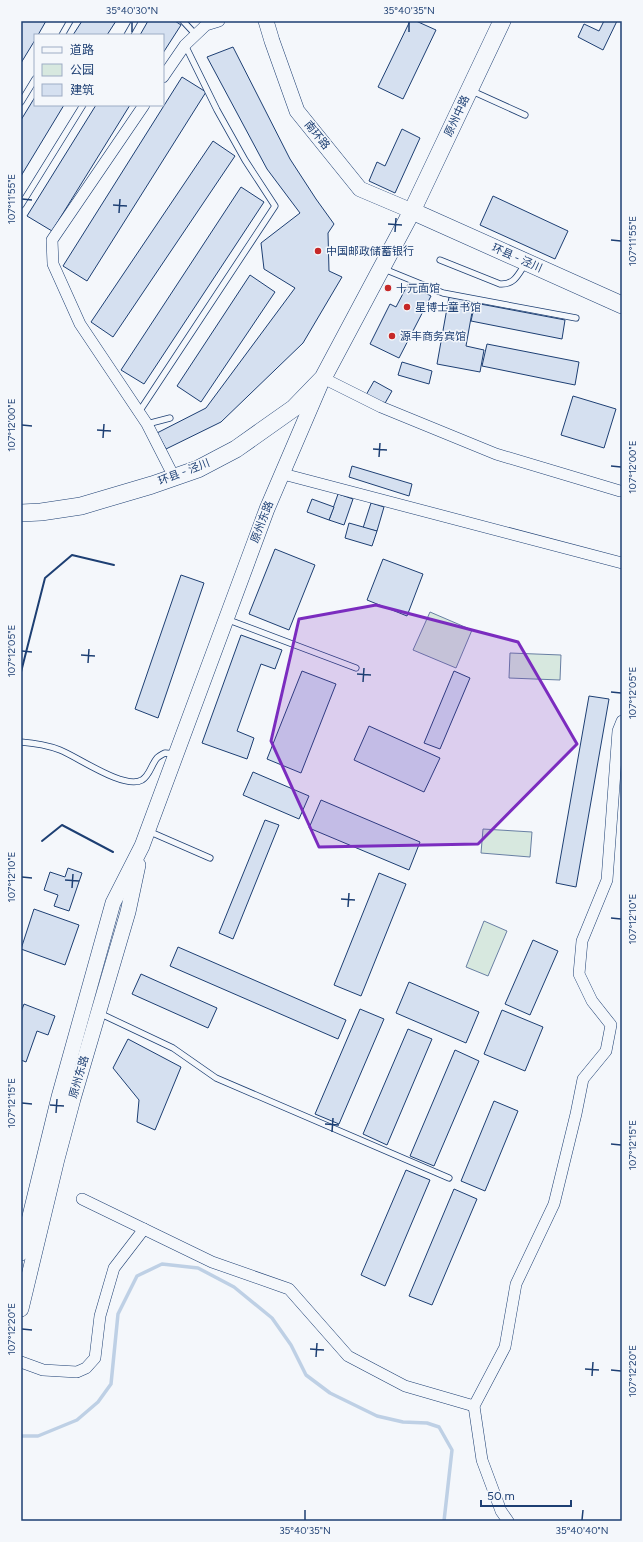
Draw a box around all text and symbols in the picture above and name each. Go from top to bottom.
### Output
text: 35°40'30"N [106,4,158,17]
text: 35°40'35"N [383,4,435,17]
legend [34,34,164,106]
text: 道路 [70,43,94,57]
text: 公园 [70,63,94,77]
text: 建筑 [70,83,94,97]
street label: 原州中路 [442,93,472,139]
street label: 南环路 [302,118,332,152]
text: 107°11'55"E [5,174,18,224]
text: 107°11'55"E [626,216,639,266]
street label: 环县 - 泾川 [490,241,544,275]
place label: 中国邮政储蓄银行 [326,245,414,258]
marker: 中国邮政储蓄银行 [313,246,323,256]
place label: 十元面馆 [396,282,440,295]
marker: 十元面馆 [383,283,393,293]
place label: 星博士童书馆 [415,301,481,314]
marker: 星博士童书馆 [402,302,412,312]
place label: 源丰商务宾馆 [400,330,466,343]
marker: 源丰商务宾馆 [387,331,397,341]
text: 107°12'00"E [5,398,18,452]
text: 107°12'00"E [626,440,639,494]
street label: 环县 - 泾川 [156,456,212,488]
street label: 原州东路 [248,499,276,545]
text: 107°12'05"E [5,625,18,677]
text: 107°12'05"E [626,667,639,719]
text: 107°12'10"E [5,851,18,902]
text: 107°12'10"E [626,893,639,944]
street label: 原州东路 [67,1054,91,1100]
text: 107°12'15"E [5,1078,18,1128]
text: 107°12'15"E [626,1120,639,1170]
text: 107°12'20"E [5,1303,18,1355]
text: 107°12'20"E [626,1345,639,1397]
scale bar [481,1482,571,1508]
text: 50 m [487,1489,515,1503]
text: 35°40'35"N [279,1524,331,1537]
text: 35°40'40"N [555,1524,609,1537]

